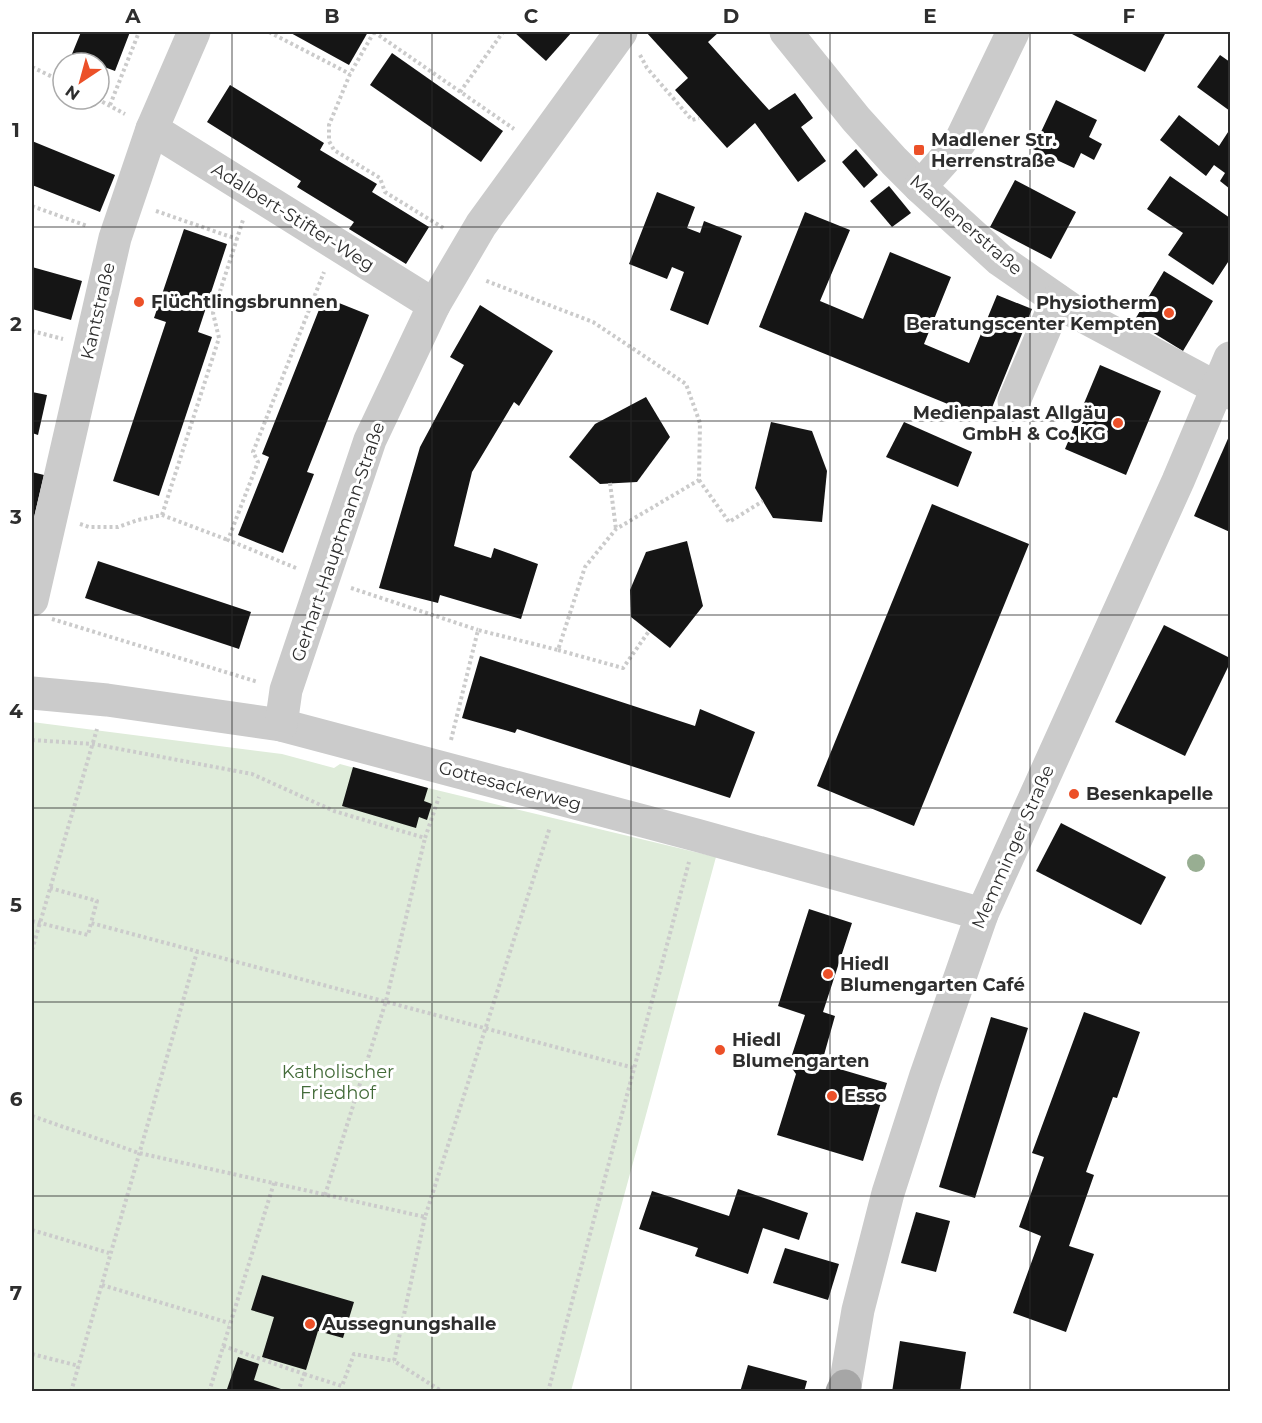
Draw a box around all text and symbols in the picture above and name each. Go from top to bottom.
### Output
text: A [124,4,141,28]
text: B [324,4,340,28]
text: C [524,4,539,28]
text: D [723,4,739,28]
text: E [923,4,937,28]
text: F [1123,4,1136,28]
north arrow [51,51,111,111]
text: N [62,81,83,104]
text: 1 [12,118,20,142]
place label: Madlener Str. Herrenstraße [931,129,1057,172]
marker: Madlener Str. Herrenstraße [912,143,926,157]
street label: Adalbert-Stifter-Weg [208,158,378,276]
street label: Madlenerstraße [905,170,1027,280]
street label: Kantstraße [76,260,120,362]
place label: Flüchtlingsbrunnen [151,291,338,313]
place label: Physiotherm Beratungscenter Kempten [906,292,1157,335]
marker: Flüchtlingsbrunnen [132,295,146,309]
marker: Physiotherm Beratungscenter Kempten [1162,306,1176,320]
text: 2 [10,312,22,336]
place label: Medienpalast Allgäu GmbH & Co. KG [913,402,1106,445]
marker: Medienpalast Allgäu GmbH & Co. KG [1111,416,1125,430]
street label: Gerhart-Hauptmann-Straße [287,419,389,665]
text: 3 [9,505,22,529]
text: 4 [9,699,23,723]
street label: Gottesackerweg [436,756,584,816]
street label: Memminger Straße [967,762,1059,932]
place label: Besenkapelle [1086,783,1213,805]
marker: Besenkapelle [1067,787,1081,801]
text: 5 [10,893,22,917]
place label: Hiedl Blumengarten Café [840,953,1025,996]
marker: Hiedl Blumengarten Café [821,967,835,981]
place label: Hiedl Blumengarten [732,1029,869,1072]
marker: Hiedl Blumengarten [713,1043,727,1057]
park label: Katholischer Friedhof [282,1061,394,1104]
place label: Esso [844,1085,887,1107]
text: 6 [10,1087,23,1111]
marker: Esso [825,1089,839,1103]
text: 7 [10,1281,22,1305]
place label: Aussegnungshalle [321,1313,496,1335]
marker: Aussegnungshalle [303,1317,317,1331]

